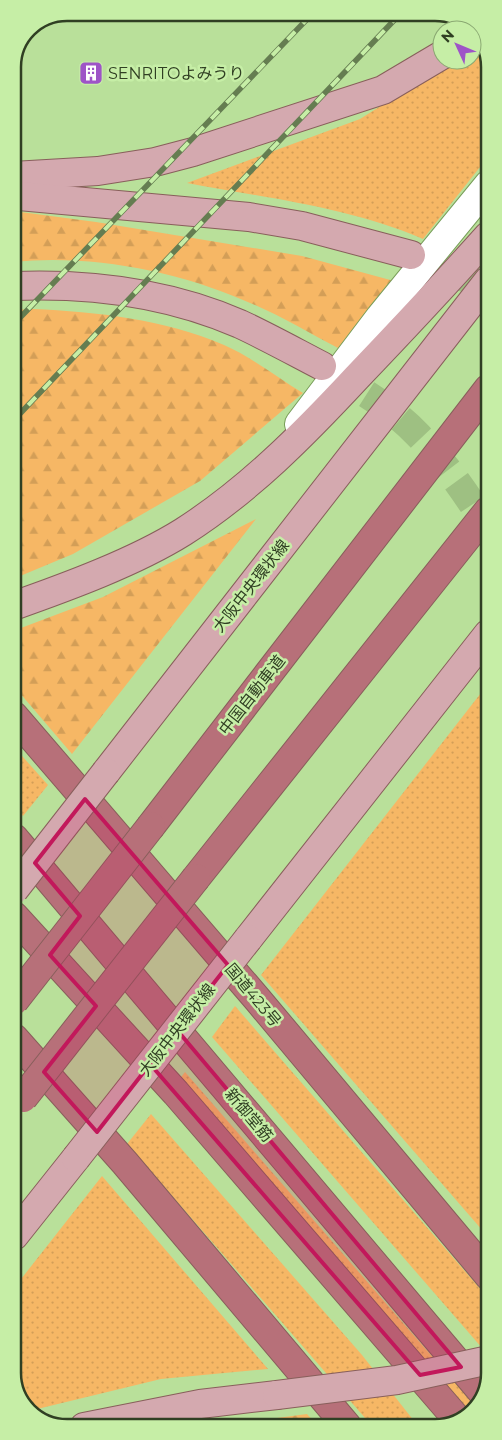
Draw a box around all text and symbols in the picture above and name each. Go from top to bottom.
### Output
north arrow [432,20,482,70]
text: N [437,26,458,46]
building icon: SENRITOよみうり [78,60,104,86]
place label: SENRITOよみうり [108,64,244,83]
street label: 大阪中央環状線 [209,536,293,636]
street label: 中国自動車道 [215,651,289,739]
street label: 国道423号 [221,960,285,1030]
street label: 大阪中央環状線 [135,980,219,1080]
street label: 新御堂筋 [221,1084,277,1146]

